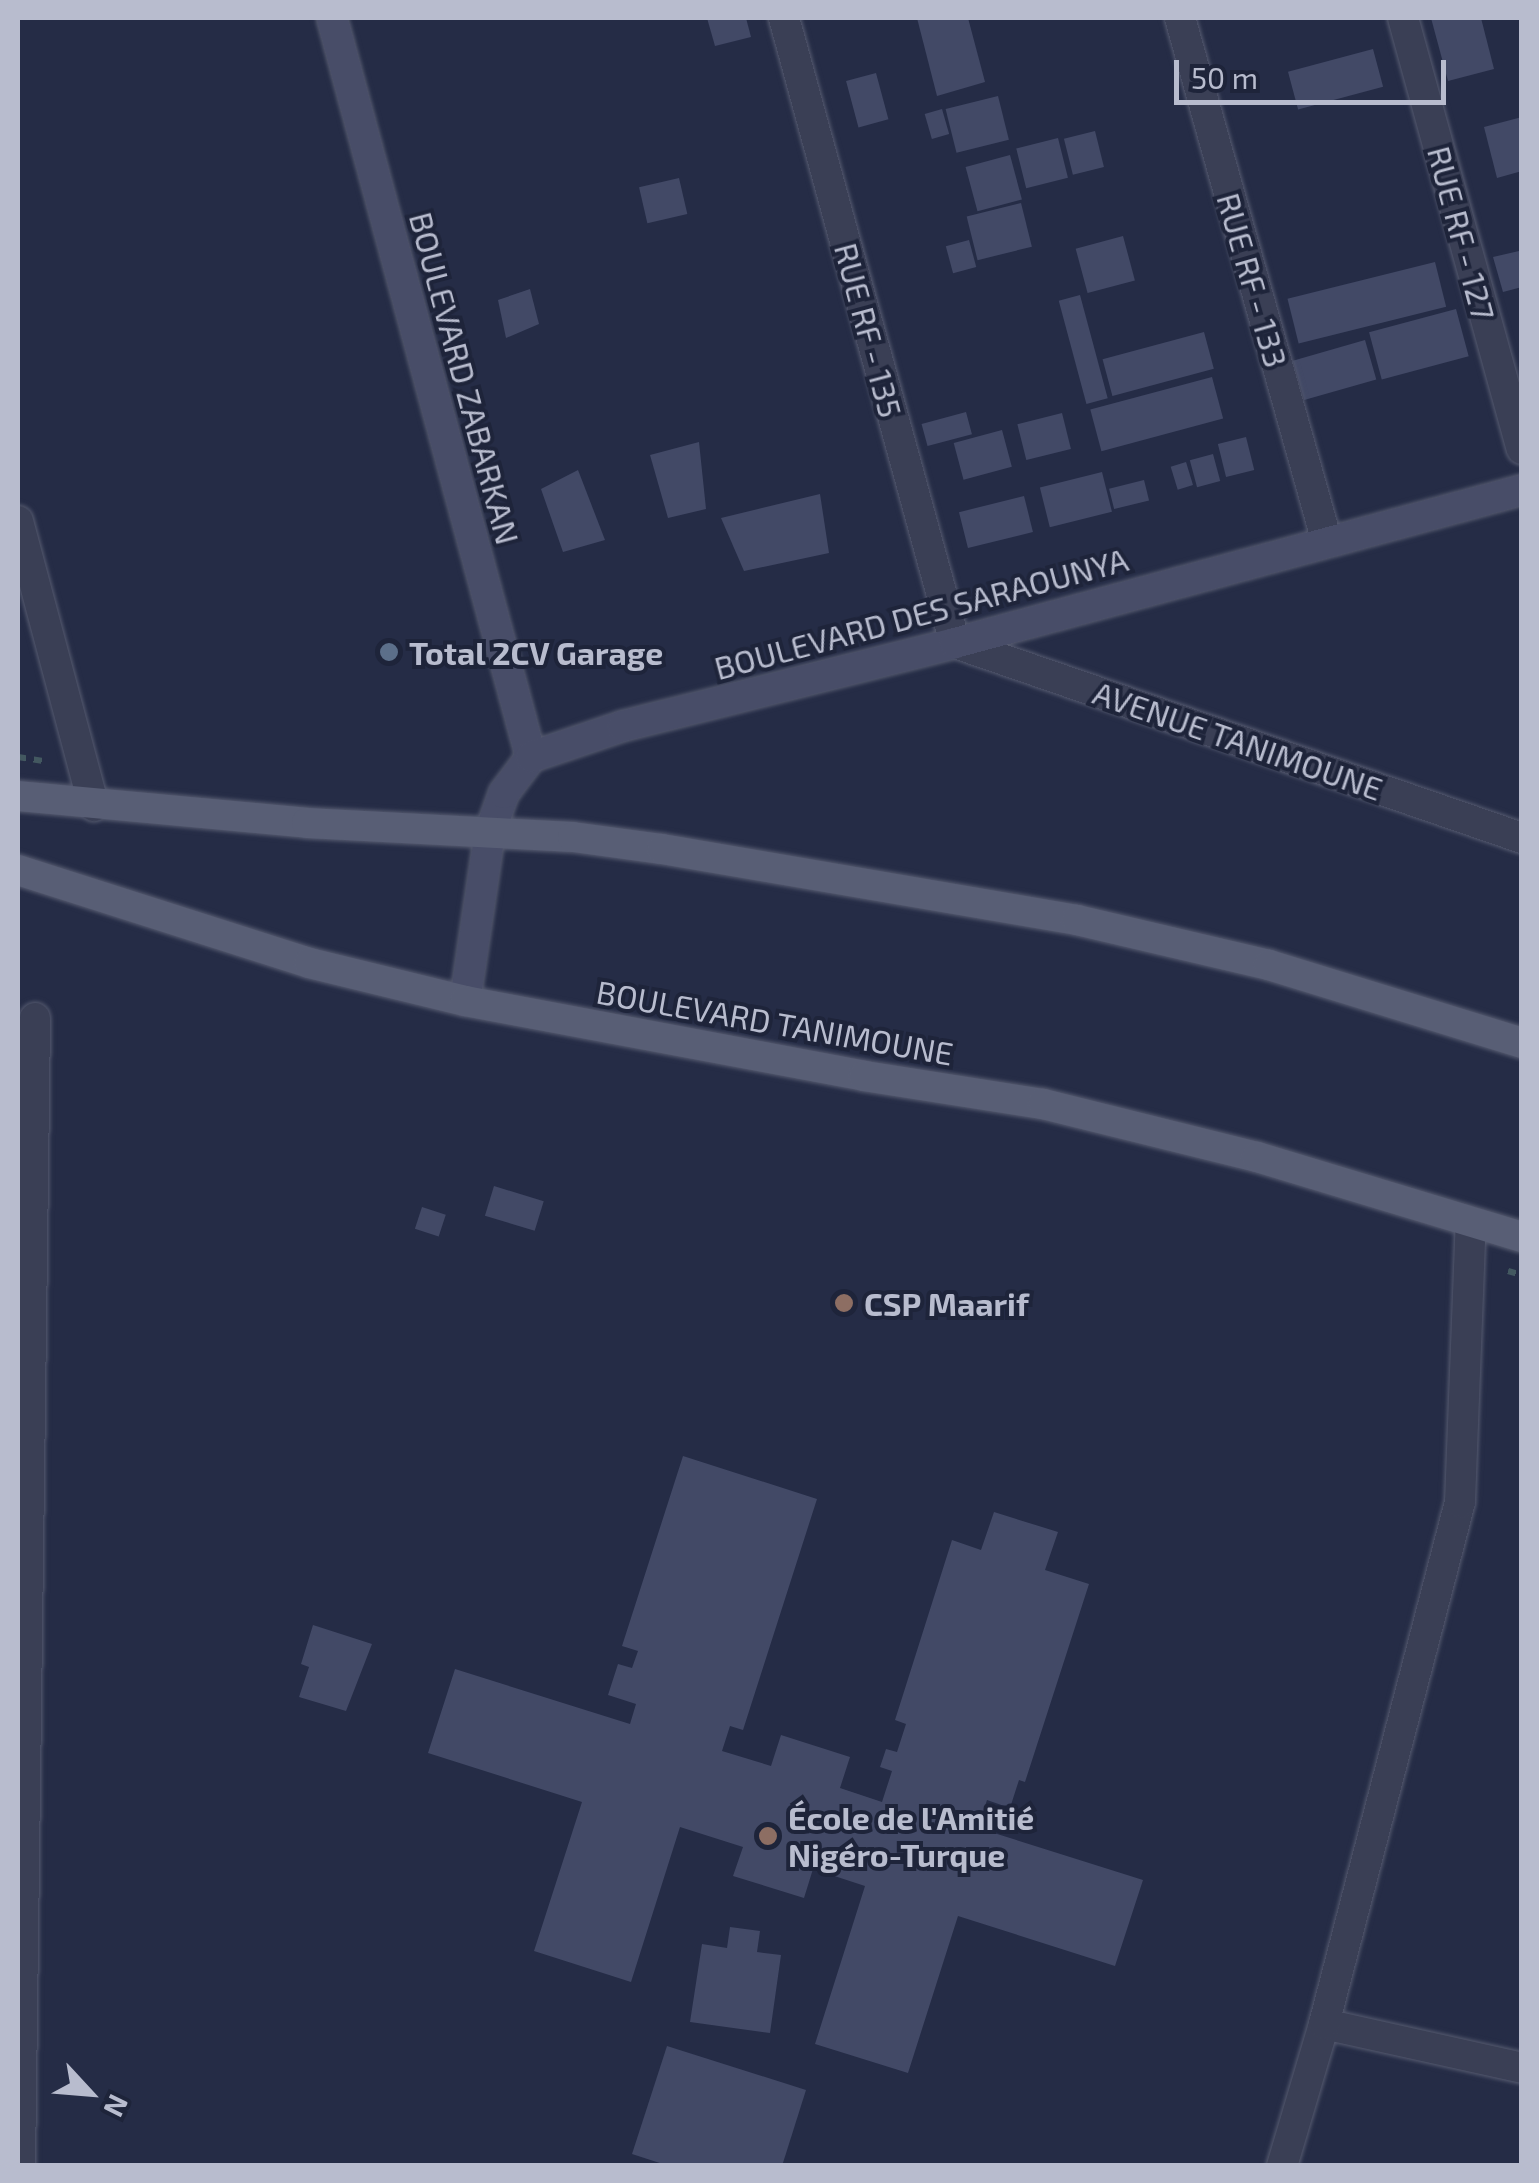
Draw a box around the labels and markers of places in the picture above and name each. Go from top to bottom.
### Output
place label: Total 2CV Garage [409,633,665,671]
marker: Total 2CV Garage [378,641,400,663]
place label: CSP Maarif [864,1284,1029,1322]
marker: CSP Maarif [833,1292,855,1314]
place label: École de l'Amitié Nigéro-Turque [788,1799,1034,1874]
marker: École de l'Amitié Nigéro-Turque [757,1825,779,1847]

